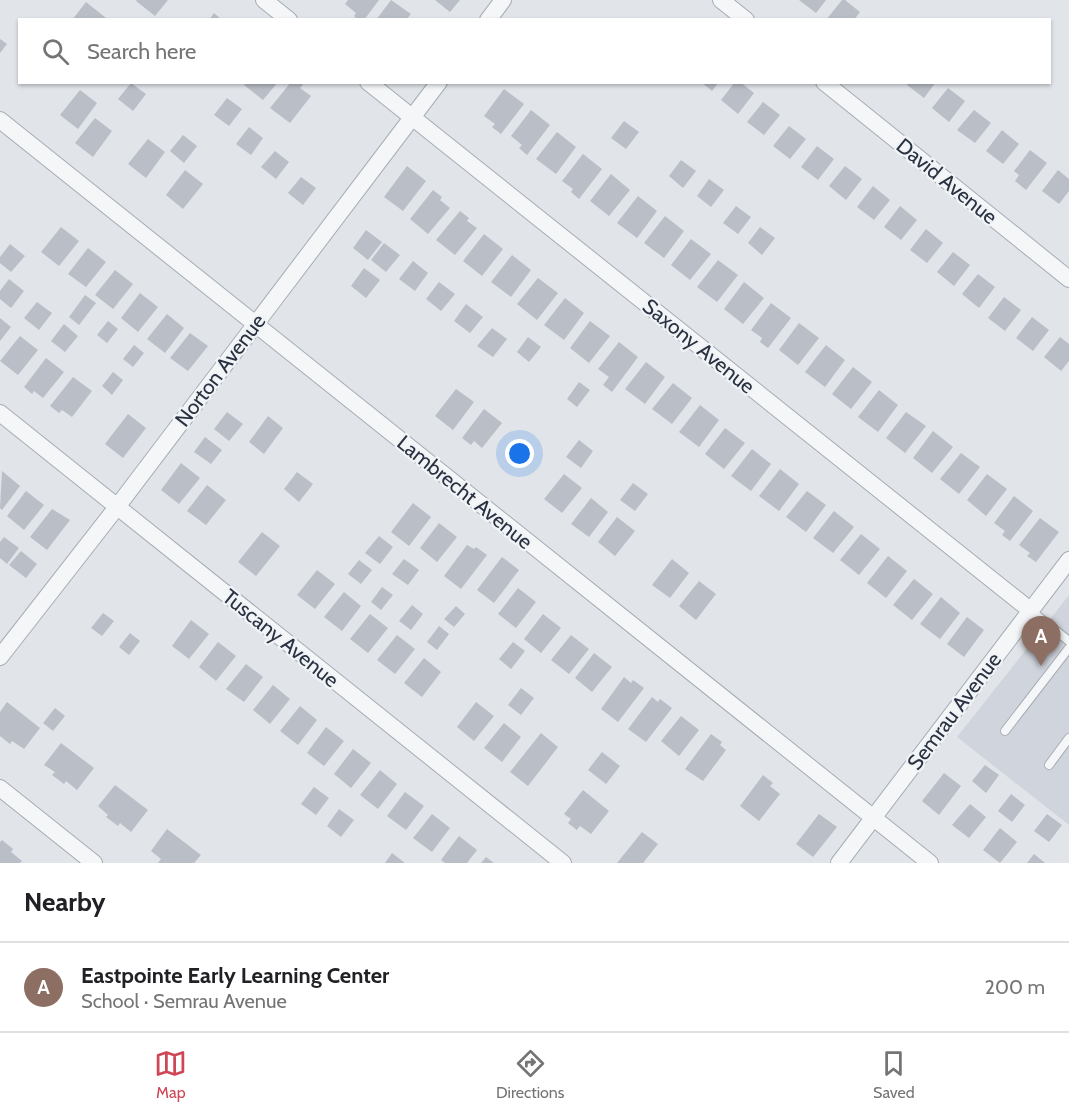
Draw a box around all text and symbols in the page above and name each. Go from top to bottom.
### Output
search box [18,18,1051,84]
icon: search [39,35,72,68]
text: Search here [87,38,196,65]
street label: David Avenue [892,133,1003,229]
street label: Saxony Avenue [638,293,760,399]
street label: Norton Avenue [170,309,271,431]
street label: Lambrecht Avenue [392,430,538,554]
your location [505,439,534,468]
street label: Tuscany Avenue [218,584,344,693]
pin: A [1022,616,1060,666]
street label: Semrau Avenue [902,647,1006,775]
text: Nearby [24,886,105,918]
text: Eastpointe Early Learning Center [81,962,389,989]
text: A [37,975,50,999]
text: 200 m [985,975,1045,999]
text: School · Semrau Avenue [81,989,287,1013]
tab: Map [154,1047,187,1102]
tab: Directions [496,1047,564,1102]
tab: Saved [873,1047,915,1102]

